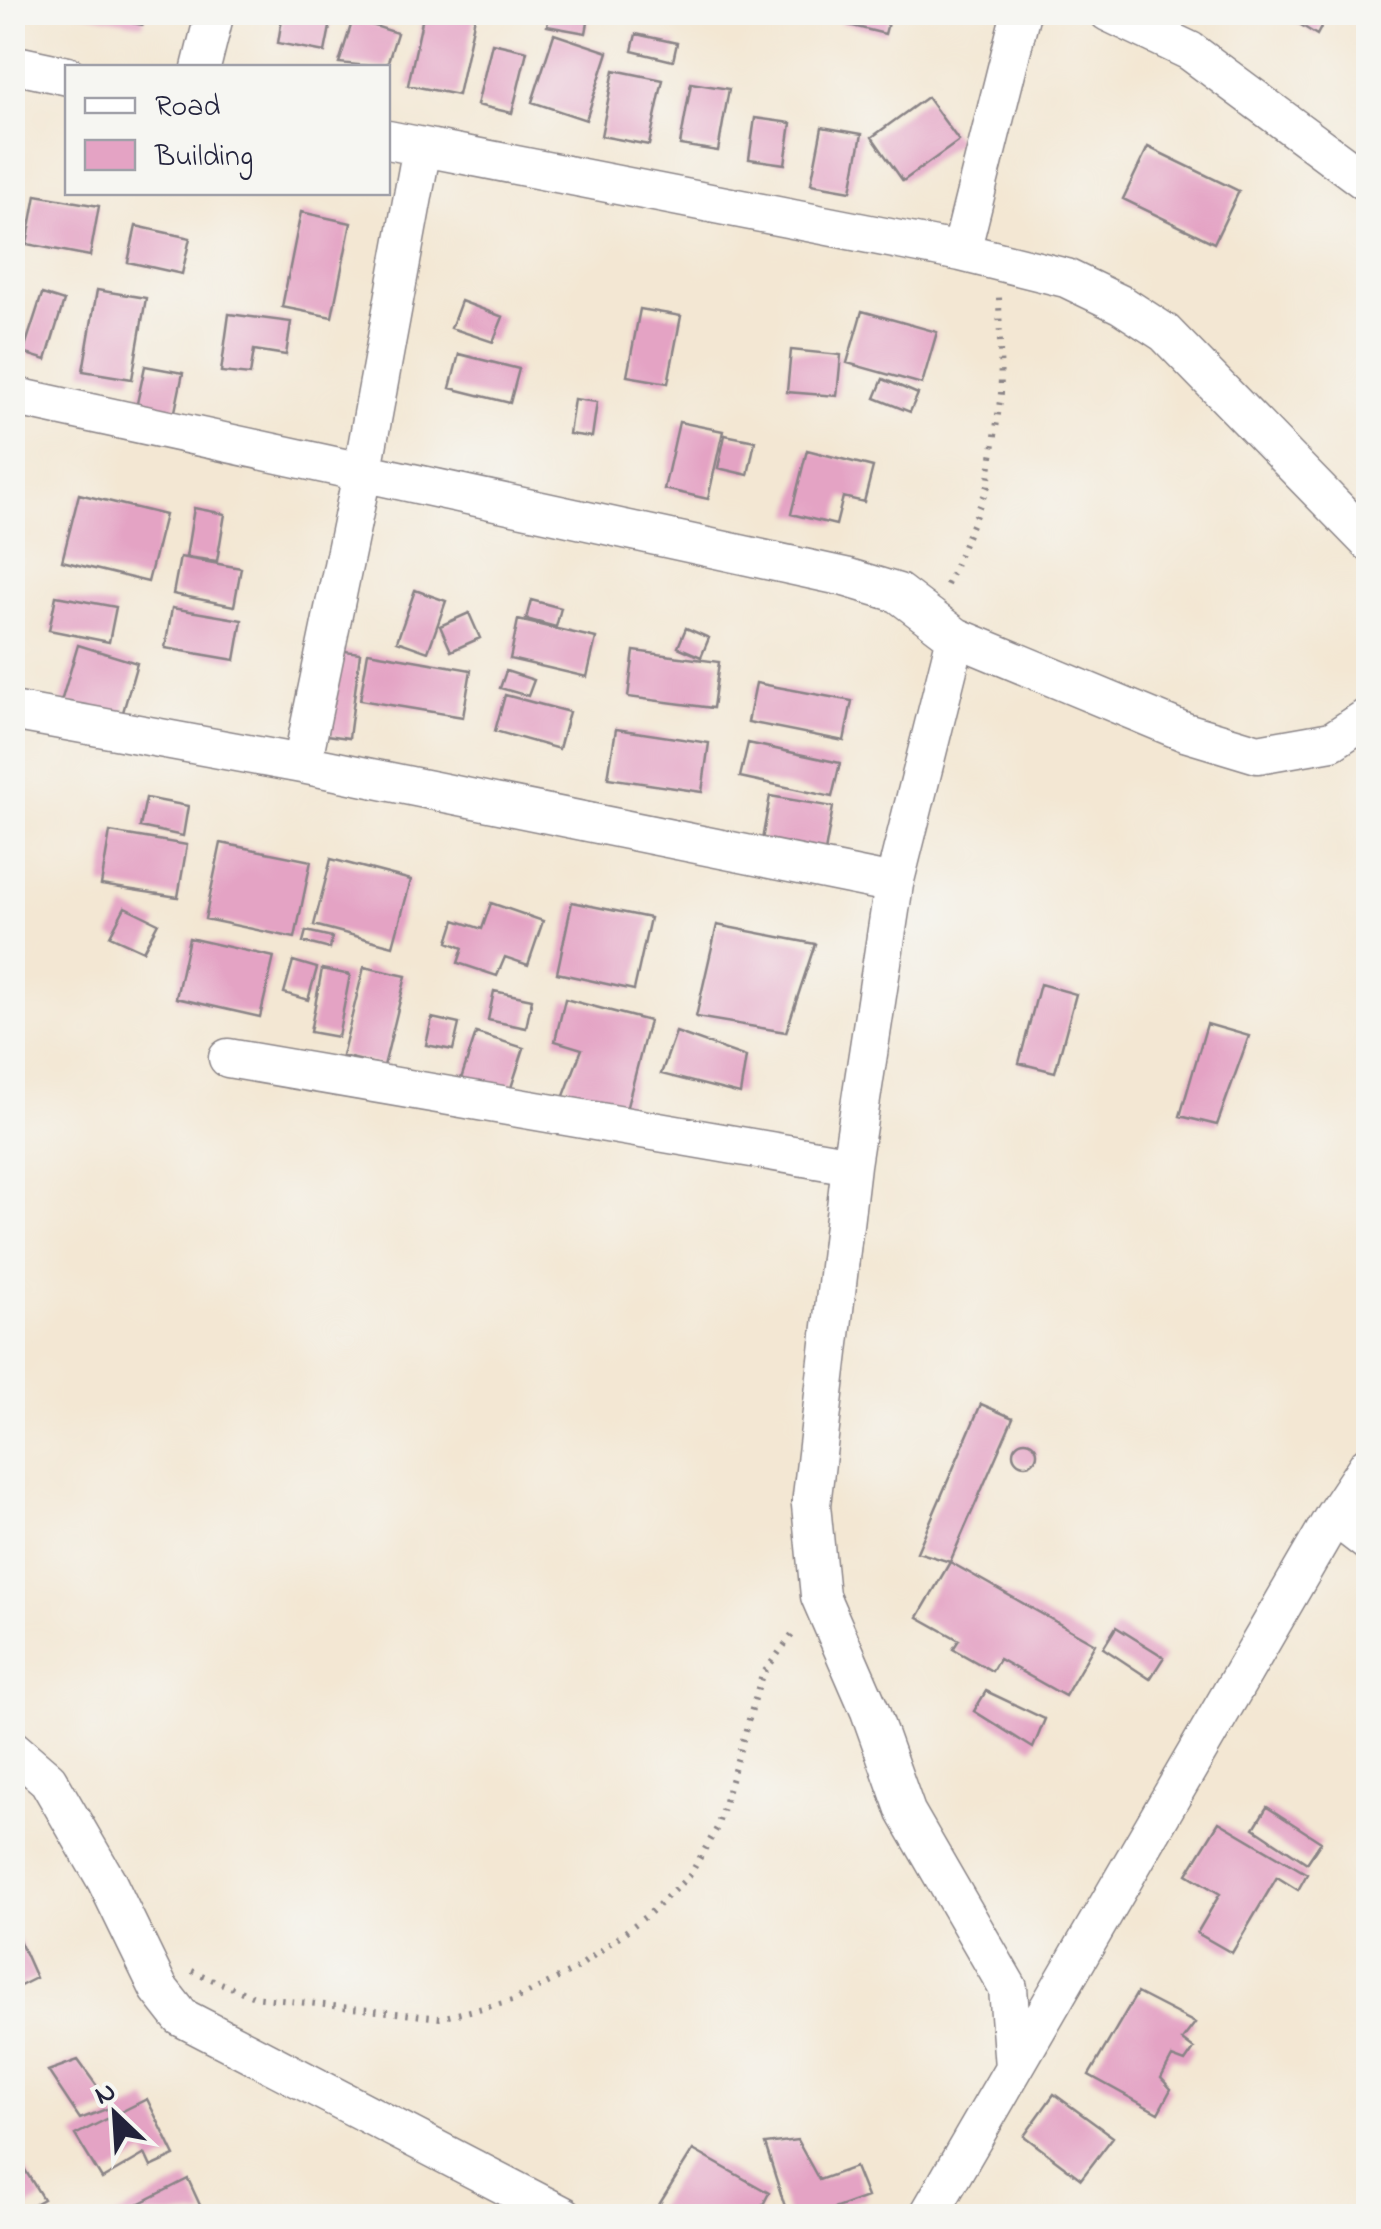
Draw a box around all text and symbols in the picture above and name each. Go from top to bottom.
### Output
legend [65,65,390,195]
text: Road [155,86,220,130]
text: Building [154,136,253,180]
north arrow [65,2064,165,2164]
text: N [89,2072,123,2117]

